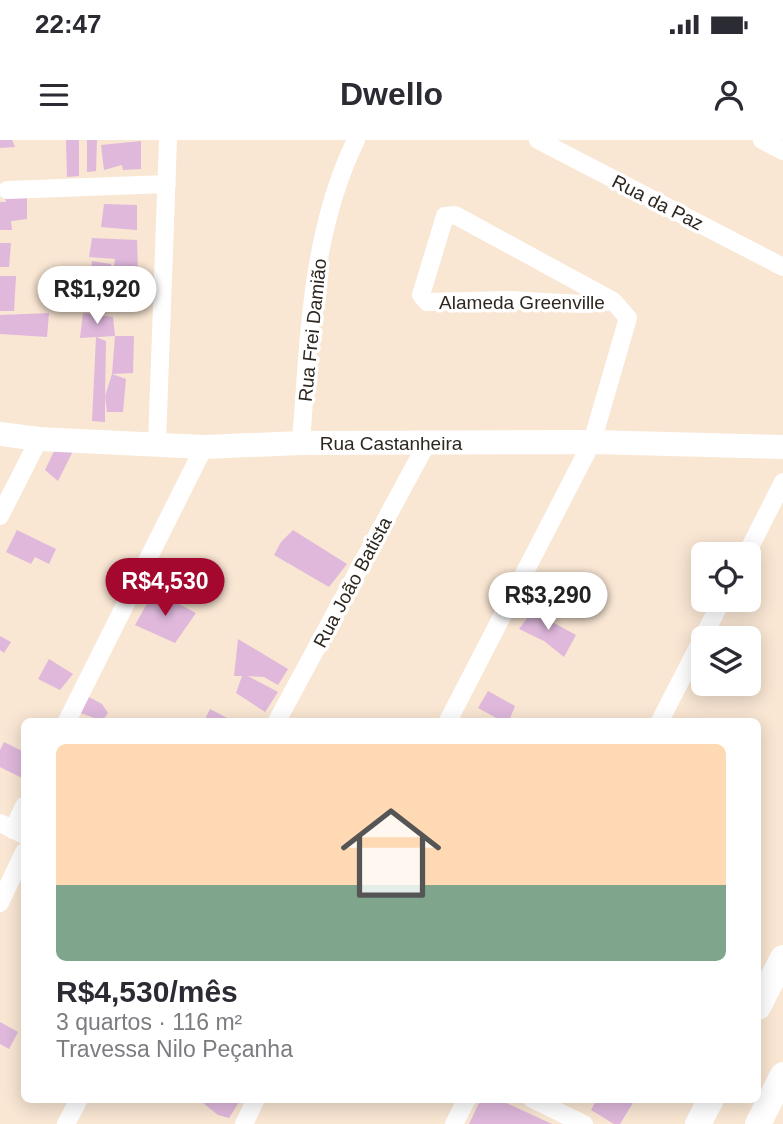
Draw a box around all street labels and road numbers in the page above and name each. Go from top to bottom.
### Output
street label: Rua da Paz [609,171,707,234]
street label: Rua Frei Damião [295,258,330,403]
street label: Alameda Greenville [439,292,605,313]
street label: Rua Castanheira [320,433,463,454]
street label: Rua João Batista [309,513,396,651]

